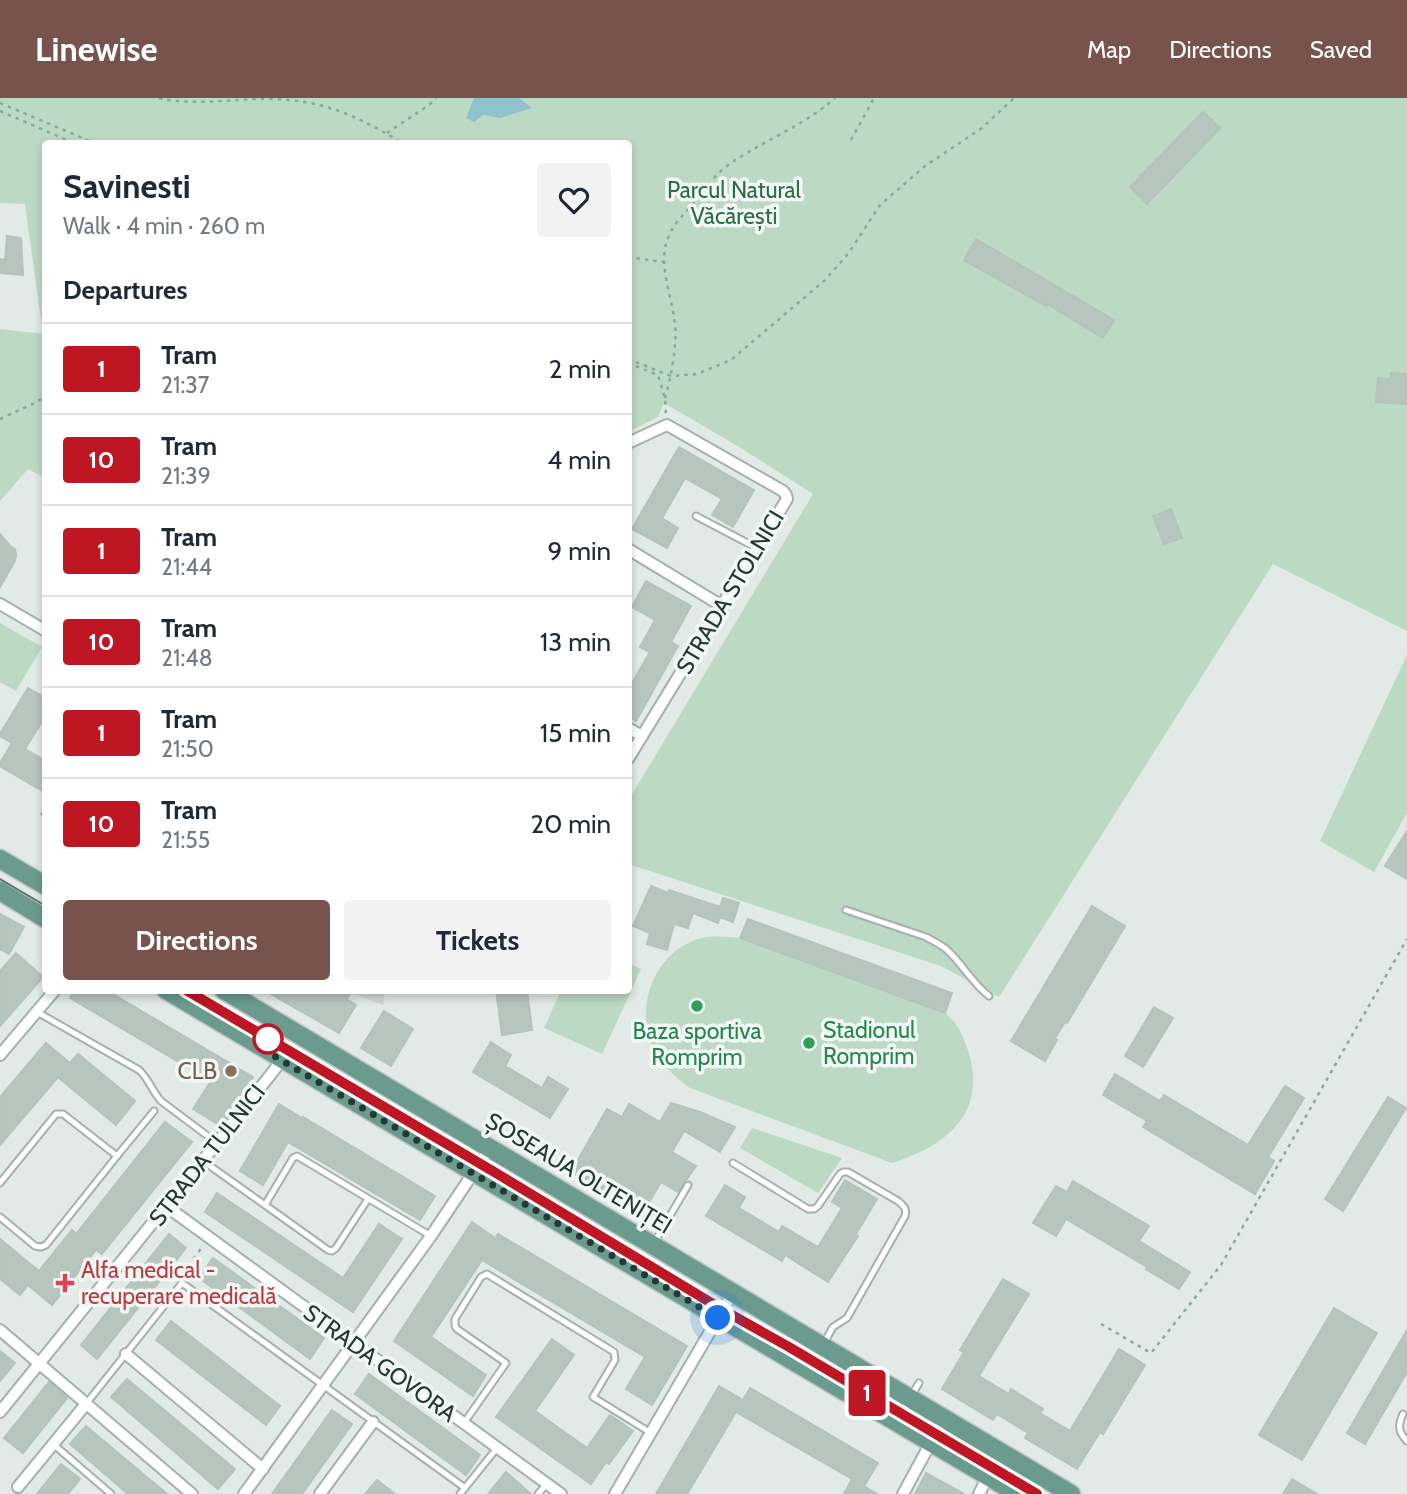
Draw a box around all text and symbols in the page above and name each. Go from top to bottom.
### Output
text: Linewise [35,29,157,69]
text: Map [1087,35,1131,64]
text: Directions [1169,35,1272,64]
text: Saved [1310,35,1372,64]
button: heart [537,163,611,237]
text: Savinesti [63,166,191,206]
park label: Parcul Natural Văcărești [667,176,802,231]
text: Walk · 4 min · 260 m [63,212,265,240]
text: Departures [63,274,187,306]
text: Tram [161,339,217,371]
text: 2 min [549,353,611,385]
text: 1 [97,354,106,383]
text: 21:37 [161,371,209,399]
text: Tram [161,430,217,462]
text: 4 min [547,444,611,476]
text: 10 [89,445,114,474]
text: 21:39 [161,462,211,490]
street label: STRADA STOLNICI [670,505,790,679]
text: Tram [161,521,217,553]
text: 9 min [548,535,611,567]
text: 1 [97,536,106,565]
text: 21:44 [161,553,212,581]
text: Tram [161,612,217,644]
text: 13 min [540,626,611,658]
text: 10 [89,627,114,656]
text: 21:48 [161,644,213,672]
text: Tram [161,703,217,735]
text: 15 min [540,717,611,749]
text: 1 [97,718,106,747]
text: 21:50 [161,735,214,763]
text: Tram [161,794,217,826]
text: 20 min [531,808,611,840]
text: 10 [89,809,114,838]
text: 21:55 [161,826,210,854]
button: Directions [63,900,330,980]
button: Tickets [344,900,611,980]
marker: Baza sportiva Romprim [689,998,705,1014]
place label: Stadionul Romprim [823,1016,916,1070]
place label: Baza sportiva Romprim [633,1017,761,1071]
unlabelled marker [253,1024,283,1054]
marker: Stadionul Romprim [801,1035,817,1051]
place label: CLB [178,1057,217,1085]
marker: CLB [223,1063,239,1079]
street label: STRADA TULNICI [143,1079,271,1231]
street label: ȘOSEAUA OLTENIȚEI [480,1106,677,1241]
place label: Alfa medical - recuperare medicală [81,1256,276,1310]
marker: Alfa medical - recuperare medicală [55,1273,75,1293]
street label: STRADA GOVORA [298,1298,462,1428]
your location [700,1300,735,1335]
line badge: 1 [844,1370,890,1416]
text: 1 [863,1378,871,1407]

